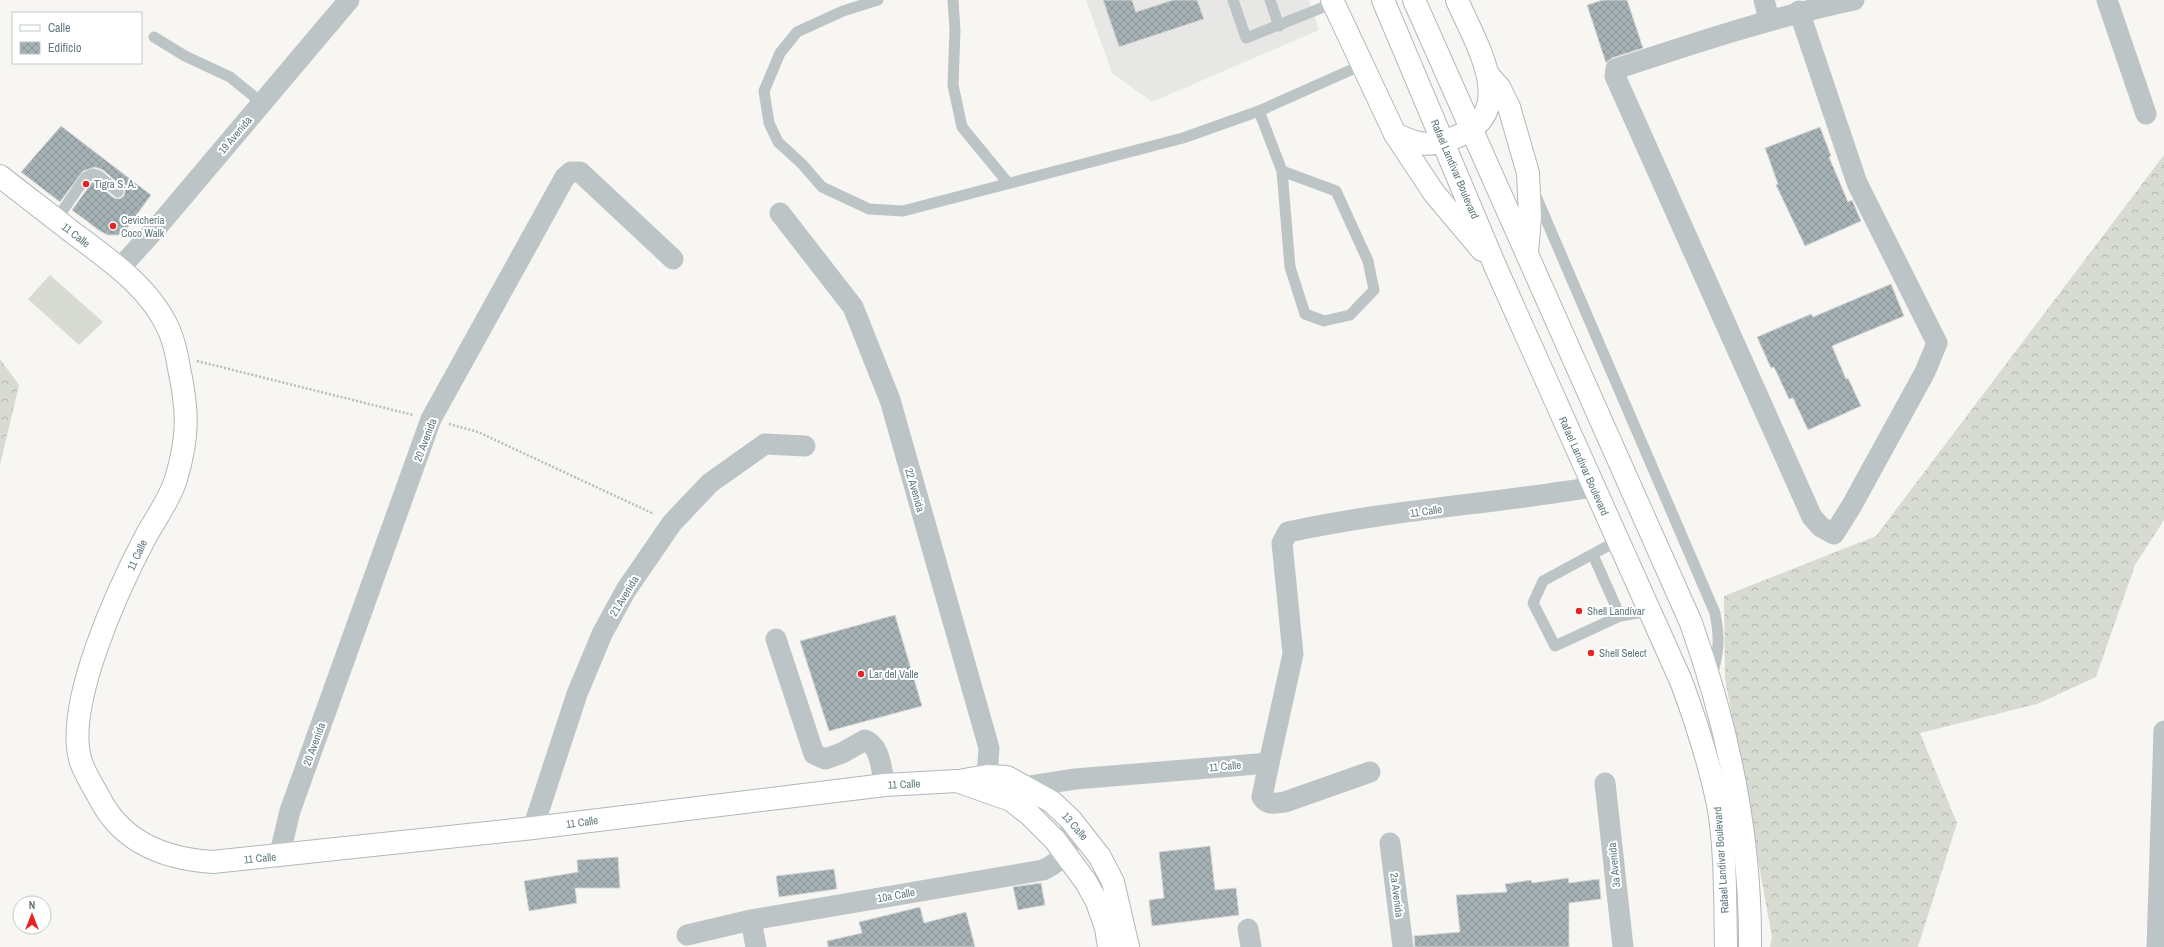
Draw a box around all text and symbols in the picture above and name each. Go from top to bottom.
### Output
legend [12,12,142,64]
text: Calle [48,20,70,36]
text: Edificio [48,40,81,56]
street label: 19 Avenida [215,113,255,157]
street label: Rafael Landivar Boulevard [1428,117,1482,221]
place label: Tigra S. A. [94,177,136,191]
marker: Tigra S. A. [81,179,91,189]
place label: Cevichería Coco Walk [121,213,165,240]
street label: 11 Calle [59,219,93,251]
marker: Cevichería Coco Walk [108,221,118,231]
street label: Rafael Landivar Boulevard [1556,414,1612,518]
street label: 20 Avenida [410,416,440,464]
street label: 22 Avenida [902,466,928,514]
street label: 11 Calle [1409,502,1443,520]
street label: 11 Calle [124,537,150,573]
street label: 21 Avenida [606,573,642,619]
place label: Shell Landívar [1587,604,1645,618]
marker: Shell Landívar [1574,606,1584,616]
place label: Shell Select [1599,646,1647,660]
marker: Shell Select [1586,648,1596,658]
place label: Lar del Valle [869,667,918,681]
marker: Lar del Valle [856,669,866,679]
street label: 20 Avenida [300,720,328,768]
street label: 11 Calle [1208,758,1242,774]
street label: 11 Calle [887,776,921,792]
street label: Rafael Landivar Boulevard [1710,806,1732,914]
street label: 13 Calle [1059,809,1091,843]
street label: 11 Calle [565,813,599,831]
street label: 3a Avenida [1605,842,1623,888]
street label: 11 Calle [243,850,277,866]
street label: 2a Avenida [1387,872,1407,918]
street label: 10a Calle [876,885,916,905]
north arrow [12,895,52,935]
text: N [29,898,35,912]

